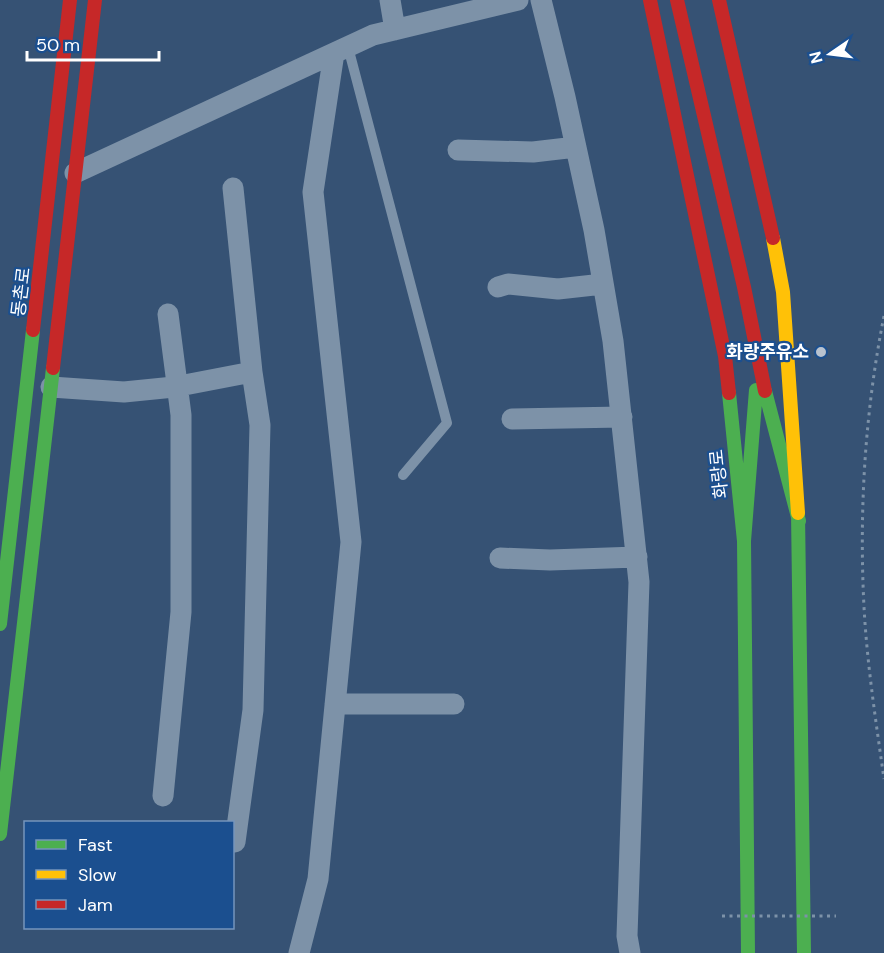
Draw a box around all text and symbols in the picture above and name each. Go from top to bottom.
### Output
scale bar [27,24,159,62]
north arrow [800,24,860,84]
text: 50 m [36,33,80,57]
text: N [804,49,828,66]
street label: 동촌로 [6,266,36,318]
place label: 화랑주유소 [726,340,809,364]
marker: 화랑주유소 [814,345,828,359]
street label: 화랑로 [704,448,734,500]
legend [24,821,234,929]
text: Fast [78,833,113,857]
text: Slow [78,863,117,887]
text: Jam [78,893,113,917]

